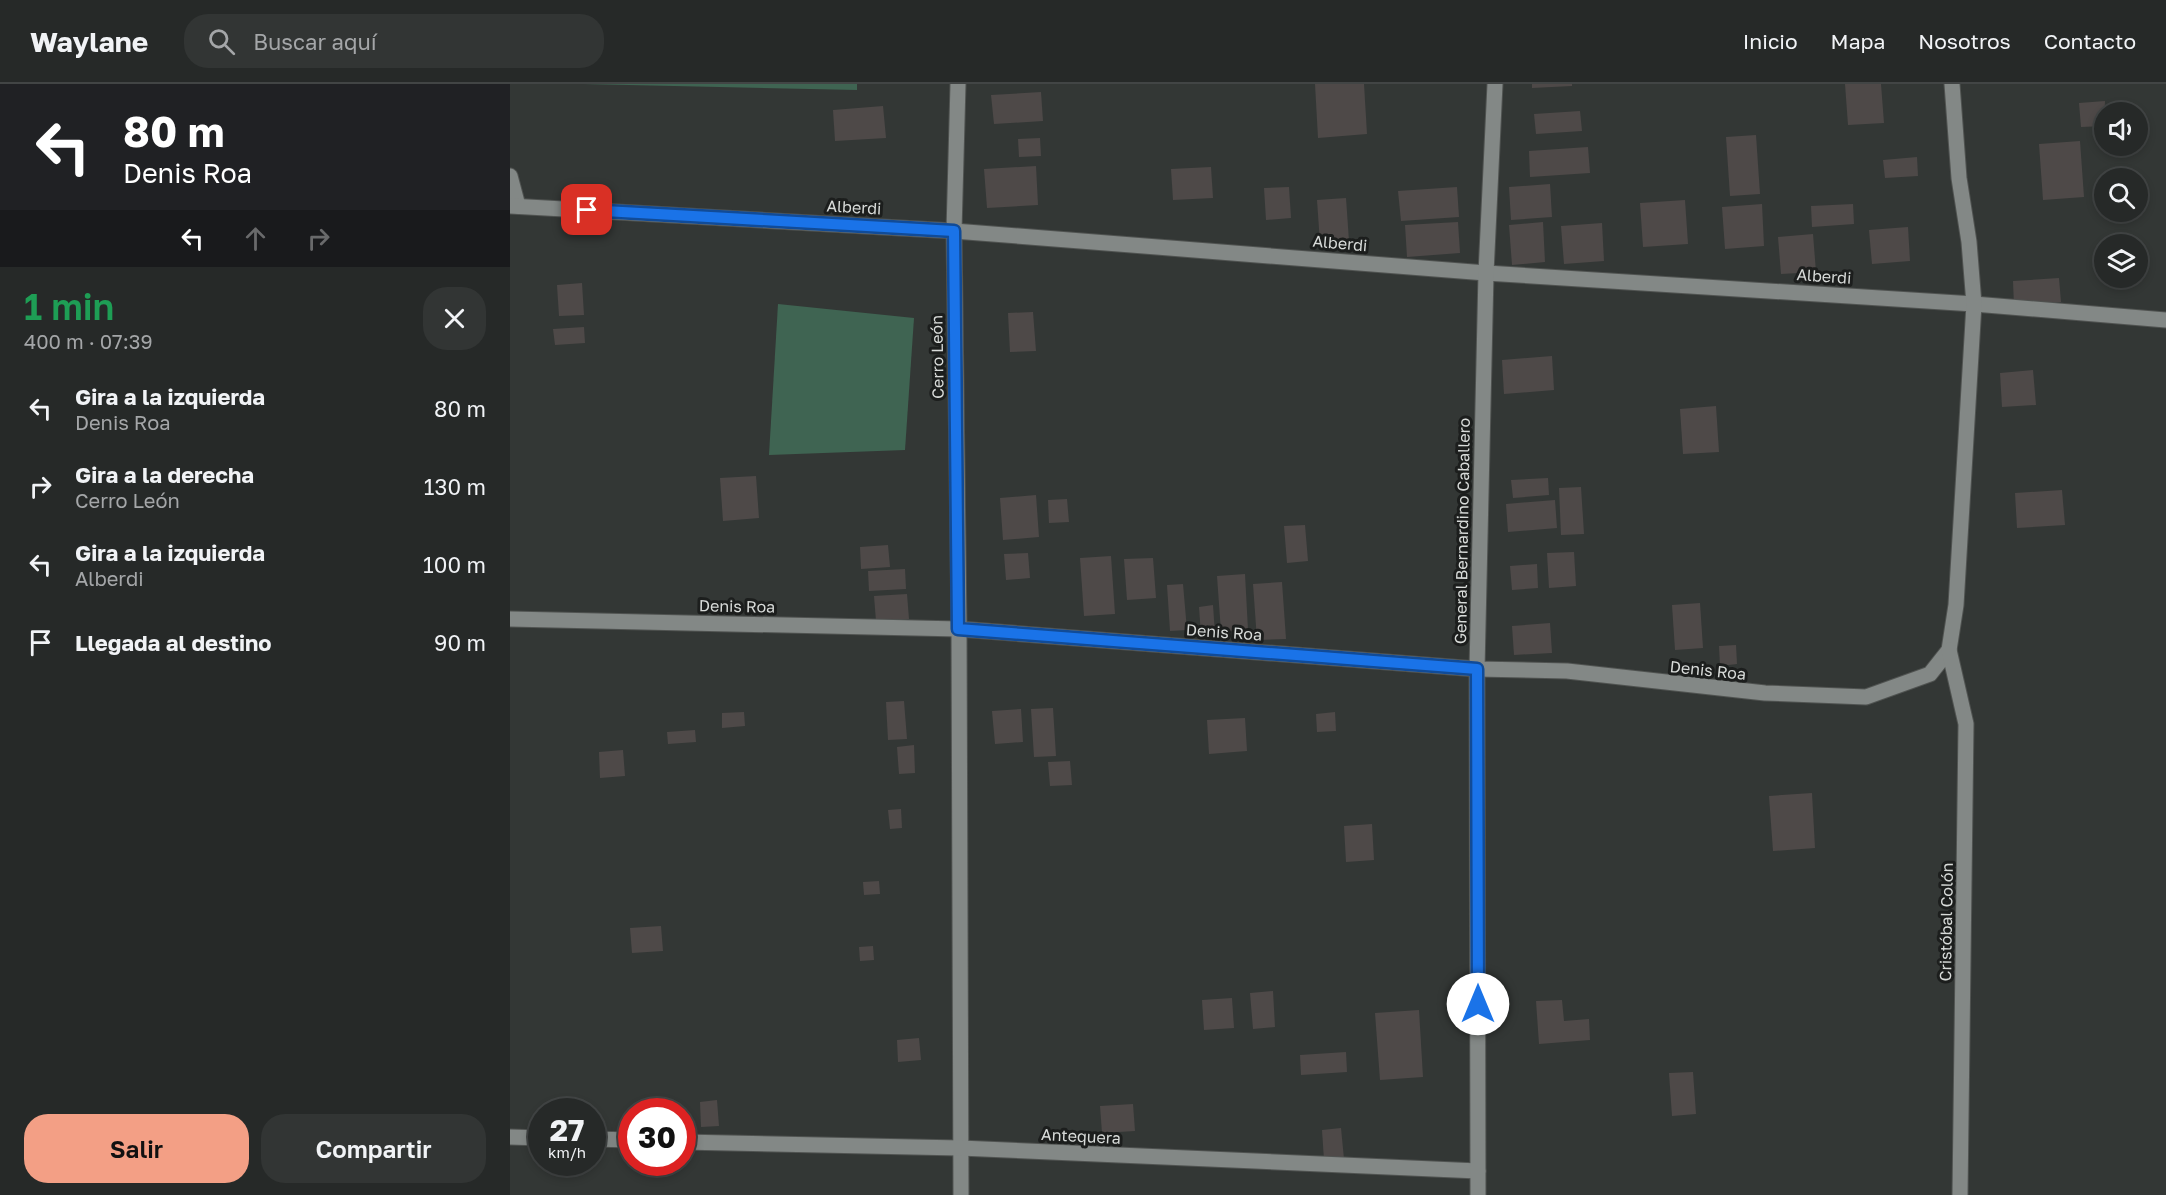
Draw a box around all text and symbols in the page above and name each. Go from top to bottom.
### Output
search box [184,14,604,68]
text: Waylane [30,25,148,58]
icon: search [205,25,238,58]
text: Buscar aquí [253,28,377,55]
text: Inicio [1743,28,1798,54]
text: Mapa [1831,28,1885,54]
text: Nosotros [1918,28,2011,54]
text: Contacto [2044,28,2136,54]
map controls [2094,102,2148,288]
button: sound [2094,102,2148,156]
text: 80 m [123,106,224,156]
icon: left [24,108,102,186]
text: Denis Roa [123,157,252,189]
button: search [2094,168,2148,222]
pin [561,184,612,235]
icon: arrive [570,193,603,226]
street label: Alberdi [826,196,882,218]
icon: left [176,222,209,255]
icon: ahead [239,222,272,255]
icon: right [302,222,335,255]
street label: Alberdi [1312,231,1368,255]
button: layers [2094,234,2148,288]
street label: Alberdi [1796,264,1852,288]
text: 1 min [24,285,114,328]
button: close [423,287,486,350]
street label: Cerro León [926,315,948,399]
text: 400 m · 07:39 [24,329,153,353]
text: Gira a la izquierda [75,383,265,410]
icon: left [24,392,57,425]
text: 80 m [434,395,486,422]
text: Denis Roa [75,410,171,434]
street label: General Bernardino Caballero [1450,418,1474,644]
text: Gira a la derecha [75,461,254,488]
icon: right [24,470,57,503]
text: 130 m [424,473,486,500]
text: Cerro León [75,488,180,512]
text: Gira a la izquierda [75,539,265,566]
icon: left [24,548,57,581]
text: 100 m [423,551,486,578]
text: Alberdi [75,566,144,590]
street label: Denis Roa [699,595,775,617]
street label: Denis Roa [1185,619,1263,645]
icon: arrive [24,626,57,659]
text: Llegada al destino [75,629,272,656]
text: 90 m [434,629,486,656]
street label: Denis Roa [1669,656,1747,684]
street label: Cristóbal Colón [1935,862,1957,982]
position arrow [1446,972,1510,1036]
speed limit sign: 30 [618,1098,696,1176]
text: 27 [550,1112,584,1148]
button: Salir [24,1114,249,1183]
button: Compartir [261,1114,486,1183]
street label: Antequera [1041,1124,1121,1148]
text: km/h [548,1143,586,1161]

